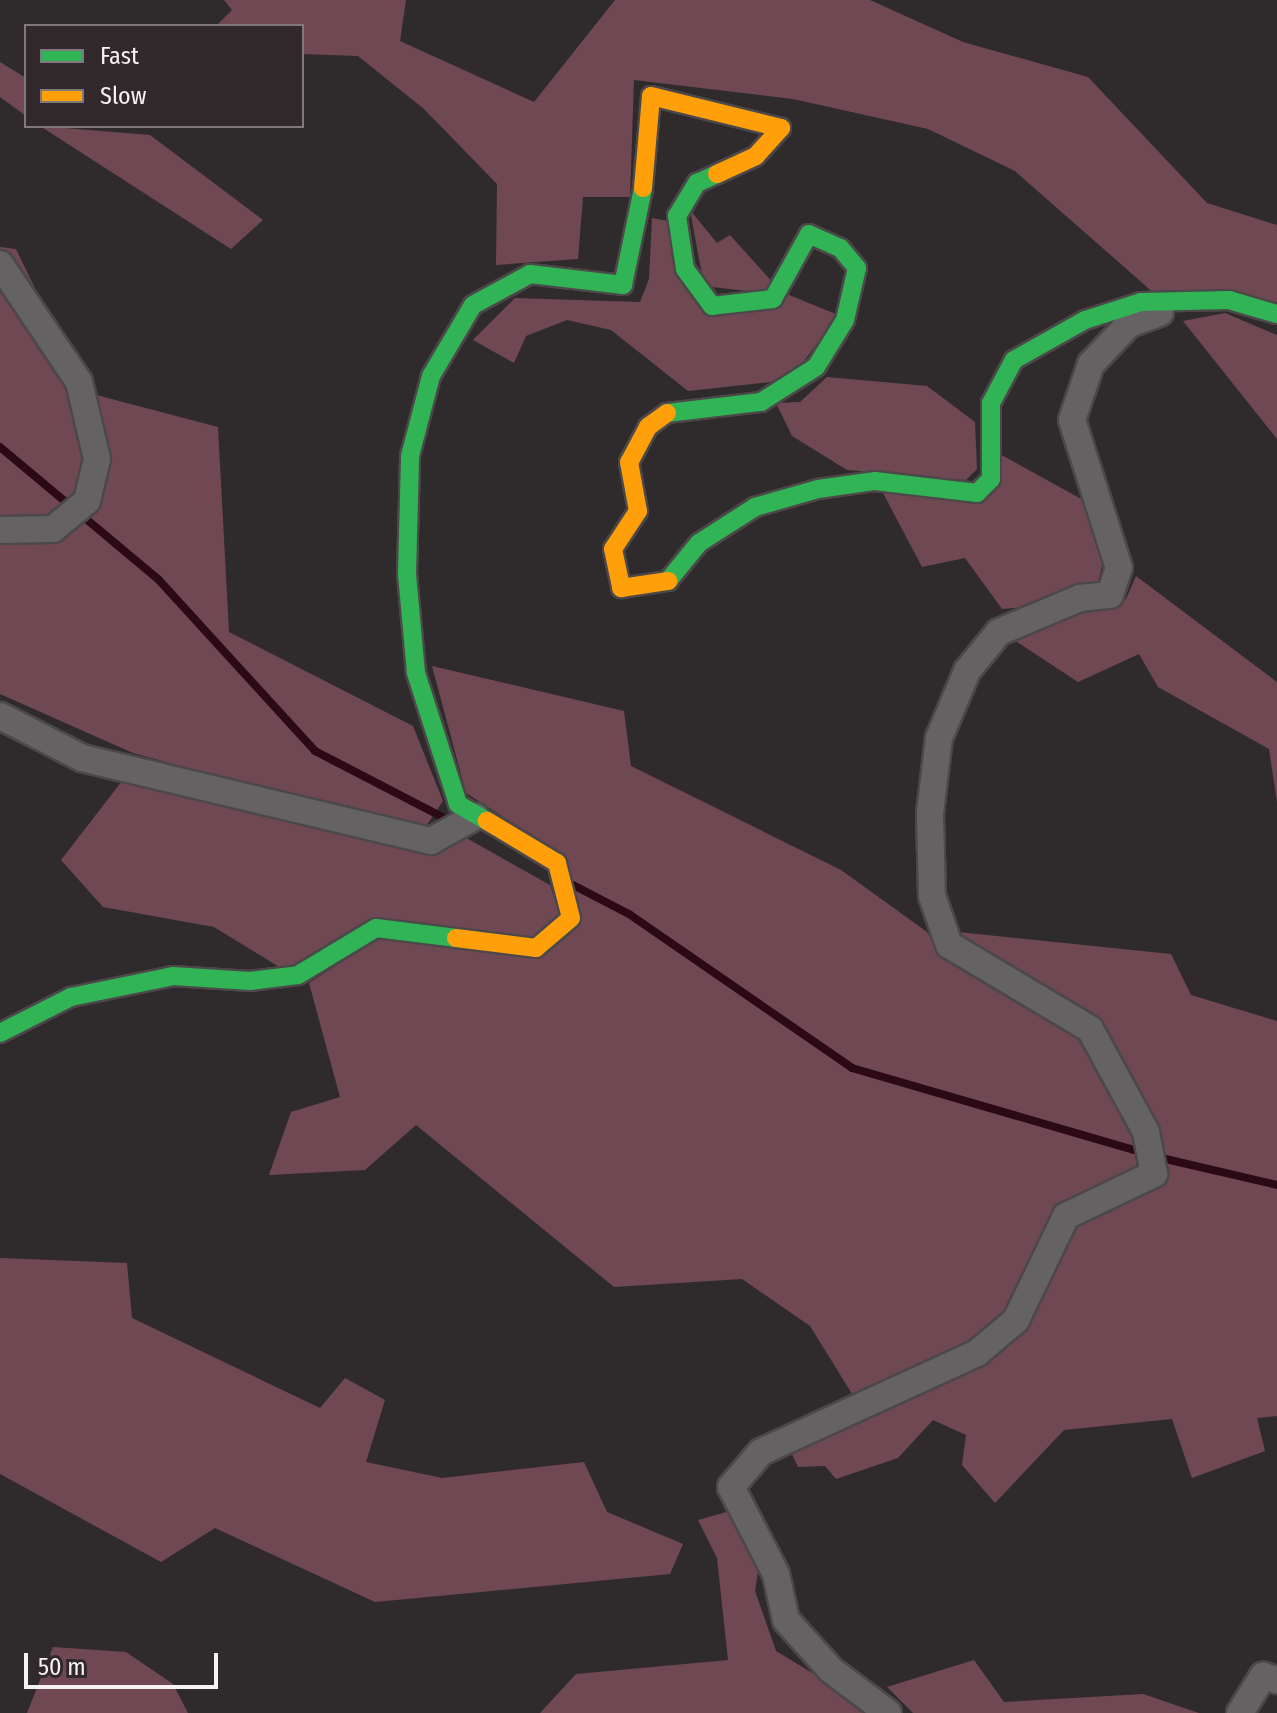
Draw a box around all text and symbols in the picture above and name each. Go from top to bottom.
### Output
legend [24,24,304,128]
text: Fast [100,42,139,70]
text: Slow [100,82,146,110]
scale bar [28,1637,222,1687]
text: 50 m [38,1653,86,1681]

